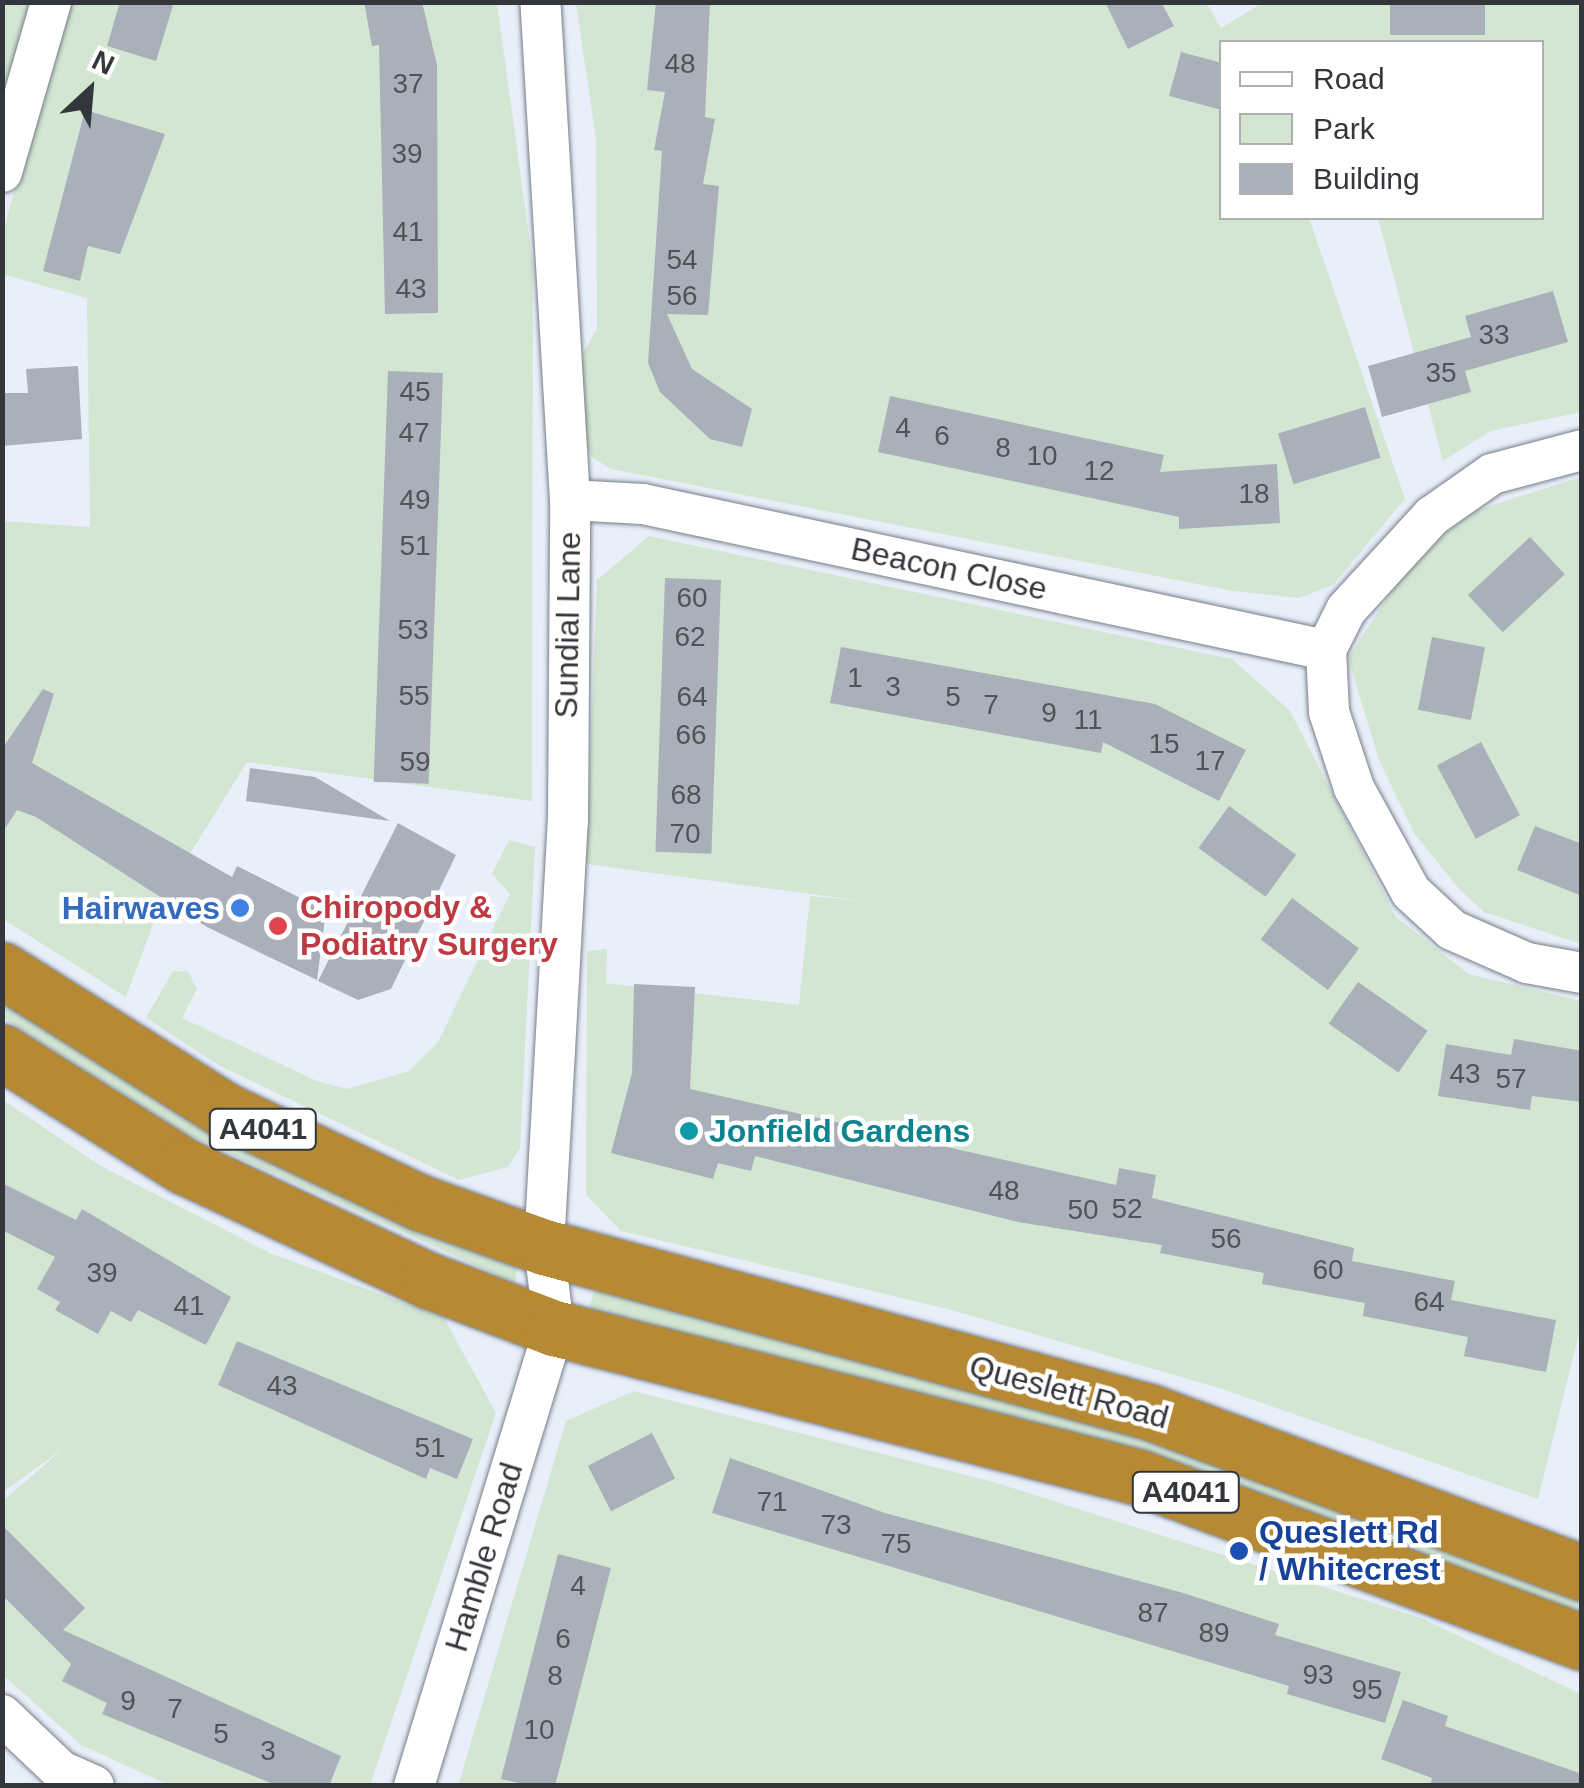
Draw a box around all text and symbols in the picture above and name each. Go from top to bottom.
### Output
north arrow [40,40,140,140]
legend [1219,40,1544,220]
text: N [87,44,119,81]
house number: 48 [664,47,696,81]
text: Road [1313,62,1385,95]
house number: 37 [392,67,424,101]
text: Park [1313,112,1375,145]
house number: 39 [391,137,423,171]
text: Building [1313,162,1420,195]
house number: 41 [392,215,424,249]
house number: 54 [666,243,698,277]
house number: 43 [395,272,427,306]
house number: 56 [666,279,698,313]
house number: 33 [1478,318,1510,352]
house number: 35 [1425,356,1457,390]
house number: 45 [399,375,431,409]
house number: 4 [895,411,911,445]
house number: 47 [398,416,430,450]
house number: 6 [934,419,950,453]
house number: 8 [995,431,1011,465]
house number: 10 [1026,439,1058,473]
house number: 12 [1083,454,1115,488]
house number: 18 [1238,477,1270,511]
house number: 49 [399,483,431,517]
house number: 51 [399,529,431,563]
street label: Beacon Close [848,530,1050,608]
street label: Sundial Lane [547,531,589,719]
house number: 60 [676,581,708,615]
house number: 53 [397,613,429,647]
house number: 62 [674,620,706,654]
house number: 1 [847,661,863,695]
house number: 3 [885,670,901,704]
house number: 55 [398,679,430,713]
house number: 64 [676,680,708,714]
house number: 5 [945,680,961,714]
house number: 7 [983,688,999,722]
house number: 9 [1041,696,1057,730]
house number: 11 [1073,703,1103,737]
house number: 66 [675,718,707,752]
house number: 15 [1148,727,1180,761]
house number: 17 [1194,744,1226,778]
house number: 59 [399,745,431,779]
house number: 68 [670,778,702,812]
house number: 70 [669,817,701,851]
place label: Hairwaves [62,889,220,927]
place label: Chiropody & Podiatry Surgery [300,889,558,964]
marker: Hairwaves [229,897,251,919]
marker: Chiropody & Podiatry Surgery [265,913,291,939]
house number: 43 [1449,1057,1481,1091]
house number: 57 [1495,1062,1527,1096]
road number: A4041 [208,1104,318,1154]
place label: Jonfield Gardens [709,1112,970,1150]
marker: Jonfield Gardens [678,1120,700,1142]
house number: 48 [988,1174,1020,1208]
house number: 52 [1111,1192,1143,1226]
house number: 50 [1067,1193,1099,1227]
house number: 56 [1210,1222,1242,1256]
house number: 60 [1312,1253,1344,1287]
house number: 39 [86,1256,118,1290]
house number: 64 [1413,1285,1445,1319]
house number: 41 [173,1289,205,1323]
street label: Queslett Road [965,1347,1173,1437]
house number: 43 [266,1369,298,1403]
house number: 51 [414,1431,446,1465]
street label: Hamble Road [437,1458,531,1656]
road number: A4041 [1131,1467,1241,1517]
house number: 71 [756,1485,788,1519]
house number: 73 [820,1508,852,1542]
place label: Queslett Rd / Whitecrest [1259,1514,1440,1589]
house number: 75 [880,1527,912,1561]
marker: Queslett Rd / Whitecrest [1228,1540,1250,1562]
house number: 4 [570,1569,586,1603]
house number: 87 [1137,1596,1169,1630]
house number: 89 [1198,1616,1230,1650]
house number: 6 [555,1622,571,1656]
house number: 93 [1302,1658,1334,1692]
house number: 8 [547,1659,563,1693]
house number: 95 [1351,1673,1383,1707]
house number: 9 [120,1684,136,1718]
house number: 7 [167,1692,183,1726]
house number: 10 [523,1713,555,1747]
house number: 5 [213,1717,229,1751]
house number: 3 [260,1734,276,1768]

